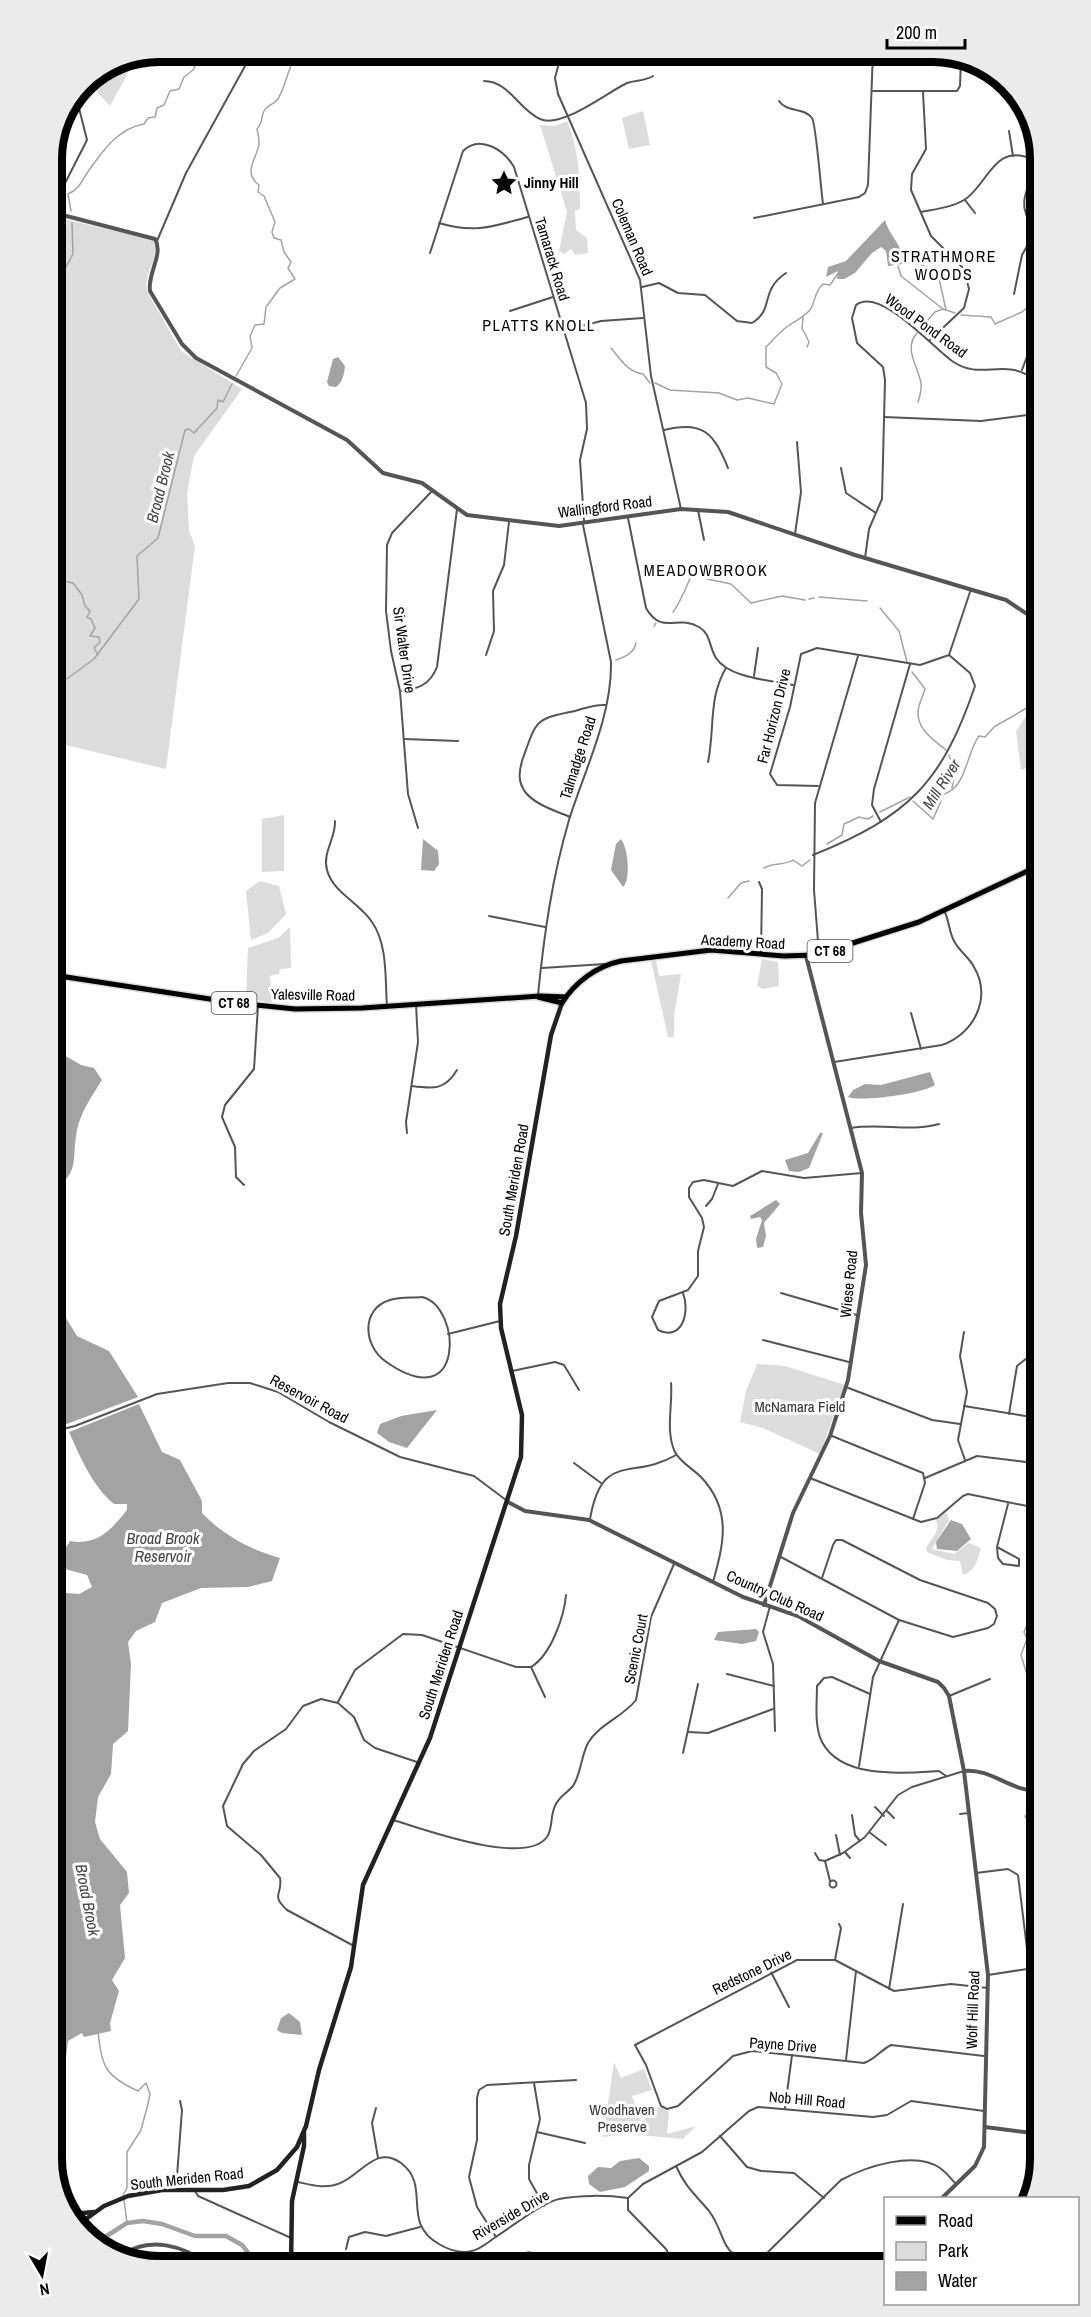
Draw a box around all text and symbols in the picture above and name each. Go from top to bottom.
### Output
scale bar [887,12,965,50]
text: 200 m [896,20,937,45]
place icon: Jinny Hill [489,168,519,198]
place label: Jinny Hill [524,172,579,193]
street label: Coleman Road [607,195,658,279]
street label: Tamarack Road [530,214,575,303]
district label: STRATHMORE WOODS [891,245,997,285]
street label: Wood Pond Road [881,289,972,363]
district label: PLATTS KNOLL [482,314,596,336]
water label: Broad Brook [141,449,180,525]
street label: Wallingford Road [557,490,653,523]
district label: MEADOWBROOK [644,559,768,581]
street label: Sir Walter Drive [388,605,421,695]
street label: Far Horizon Drive [752,666,795,766]
street label: Talmadge Road [554,714,601,802]
water label: Mill River [917,754,966,813]
street label: Academy Road [699,929,786,954]
road number: CT 68 [808,940,852,962]
street label: Yalesville Road [271,983,355,1006]
road number: CT 68 [212,992,256,1014]
street label: South Meriden Road [493,1122,534,1238]
street label: Wiese Road [835,1249,862,1319]
street label: Reservoir Road [266,1369,352,1428]
park label: McNamara Field [755,1396,845,1417]
water label: Broad Brook Reservoir [127,1527,200,1567]
street label: Country Club Road [723,1565,827,1626]
street label: South Meriden Road [413,1608,468,1722]
street label: Scenic Court [618,1611,653,1686]
water label: Broad Brook [70,1862,106,1938]
street label: Redstone Drive [709,1943,795,2000]
street label: Wolf Hill Road [961,1970,984,2050]
street label: Payne Drive [749,2032,818,2057]
street label: Nob Hill Road [768,2086,846,2113]
park label: Woodhaven Preserve [589,2099,655,2137]
street label: South Meriden Road [129,2162,244,2195]
street label: Riverside Drive [468,2184,553,2245]
legend [884,2197,1079,2305]
text: Road [938,2208,973,2233]
text: Park [938,2238,969,2263]
north arrow [12,2245,72,2305]
text: Water [938,2268,977,2293]
text: N [38,2278,51,2301]

